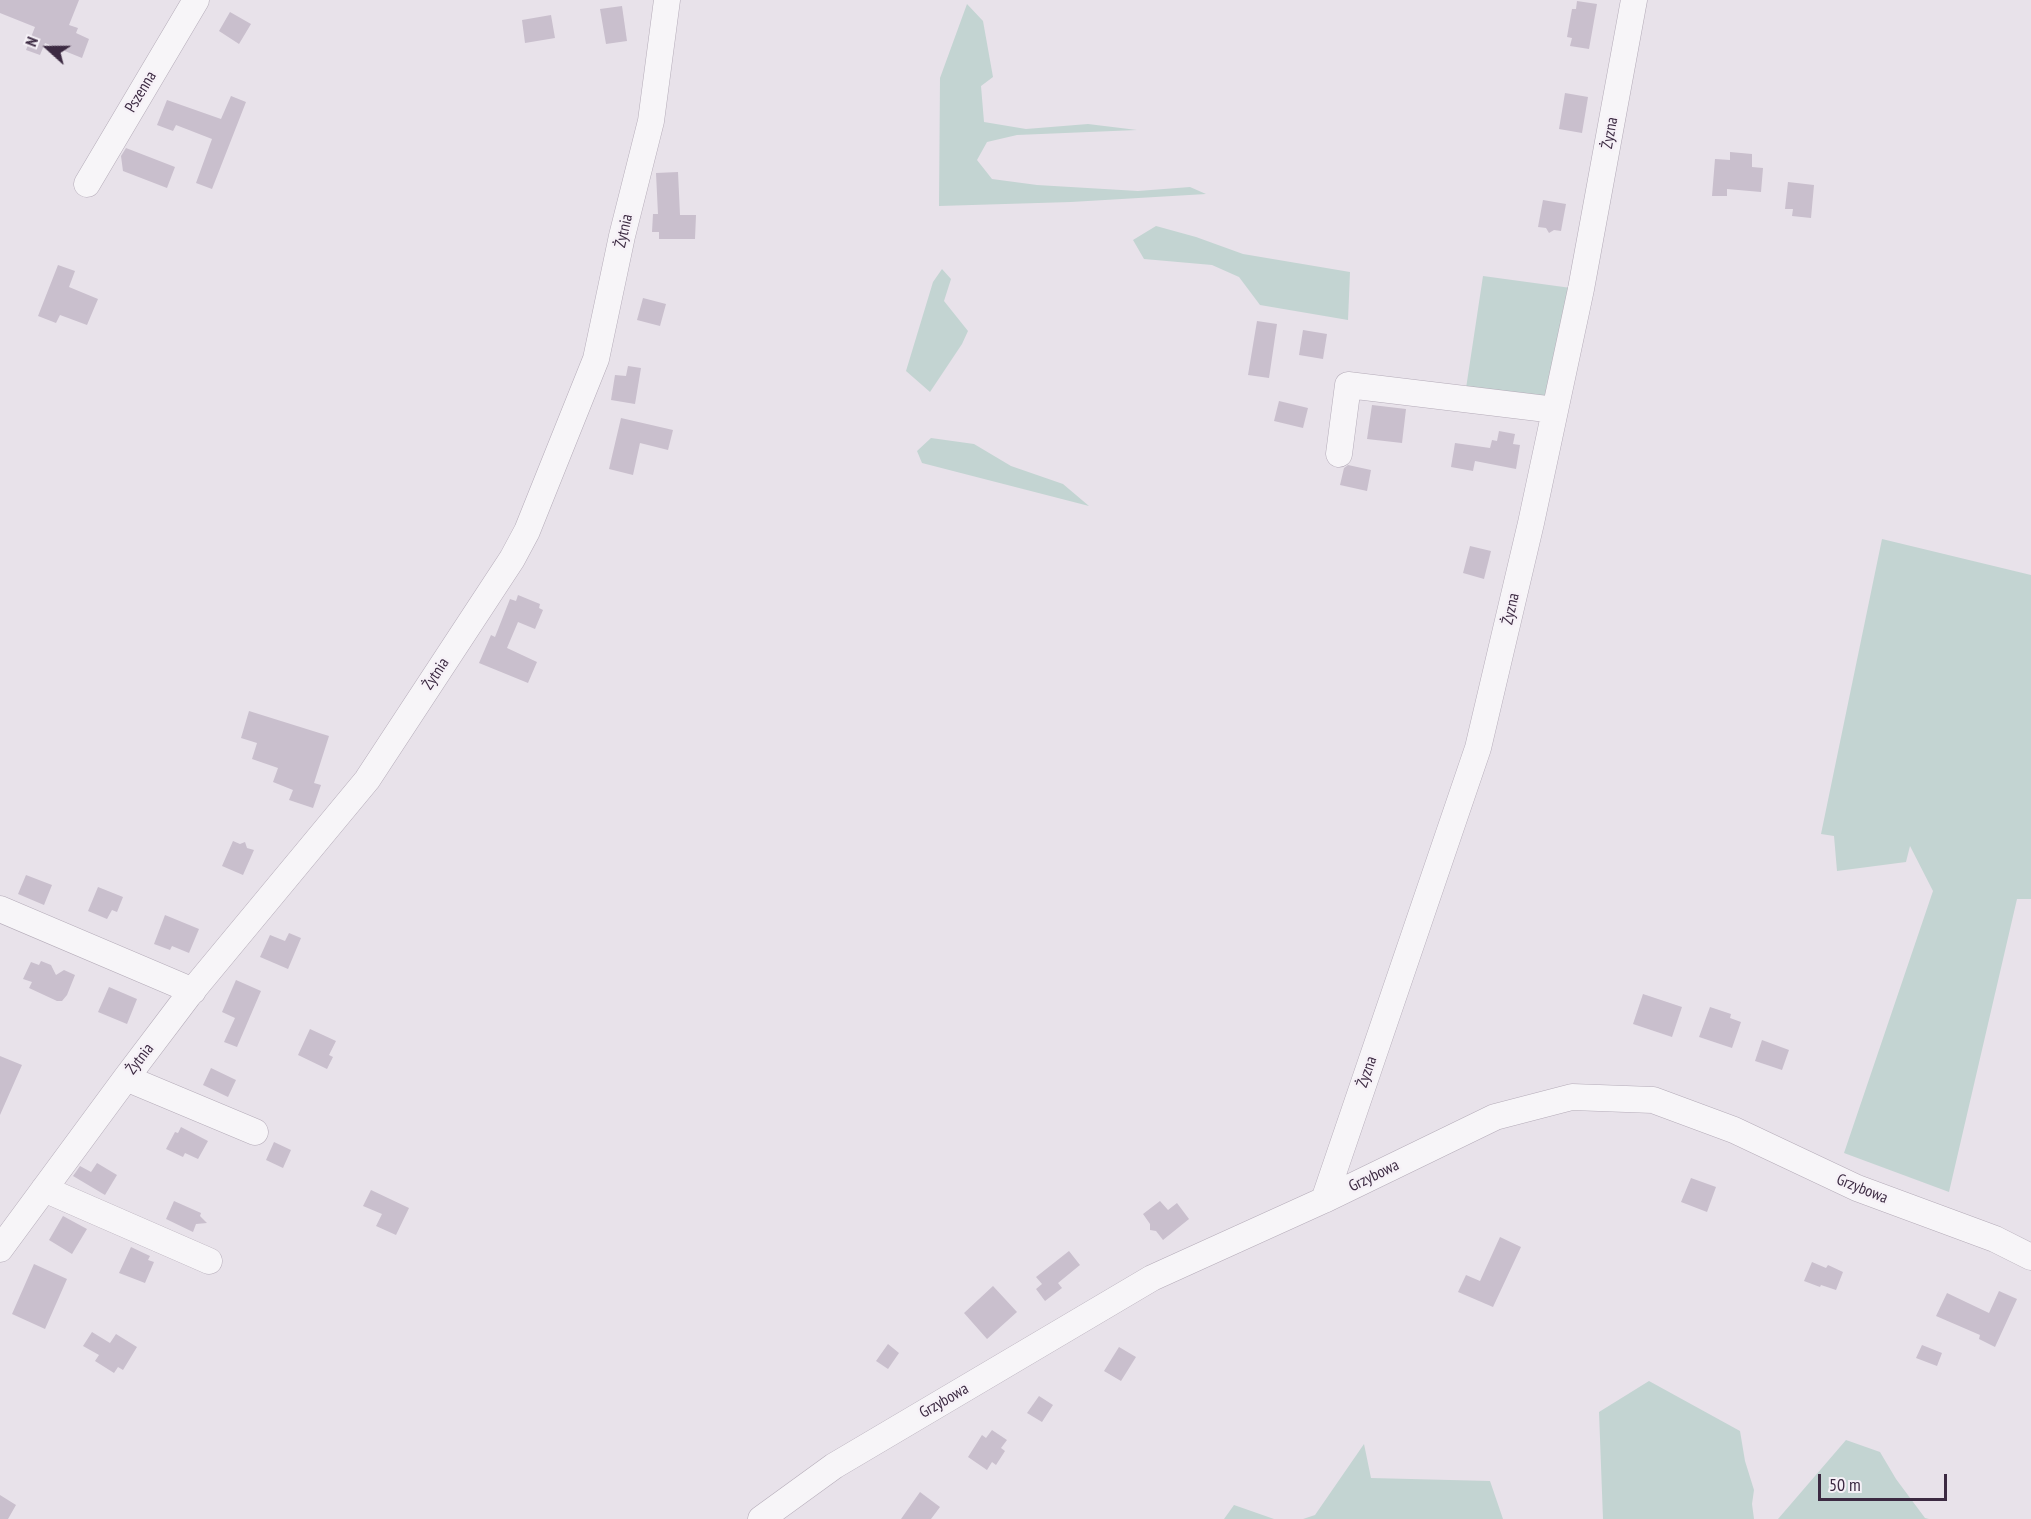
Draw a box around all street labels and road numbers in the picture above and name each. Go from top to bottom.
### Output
street label: Pszenna [121,68,161,116]
street label: Żyzna [1598,116,1622,150]
street label: Żytnia [611,212,637,250]
street label: Żyzna [1498,591,1524,627]
street label: Żytnia [419,655,453,693]
street label: Żytnia [122,1040,158,1078]
street label: Żyzna [1353,1054,1381,1090]
street label: Grzybowa [1346,1156,1402,1196]
street label: Grzybowa [1834,1170,1890,1208]
street label: Grzybowa [916,1379,972,1423]

